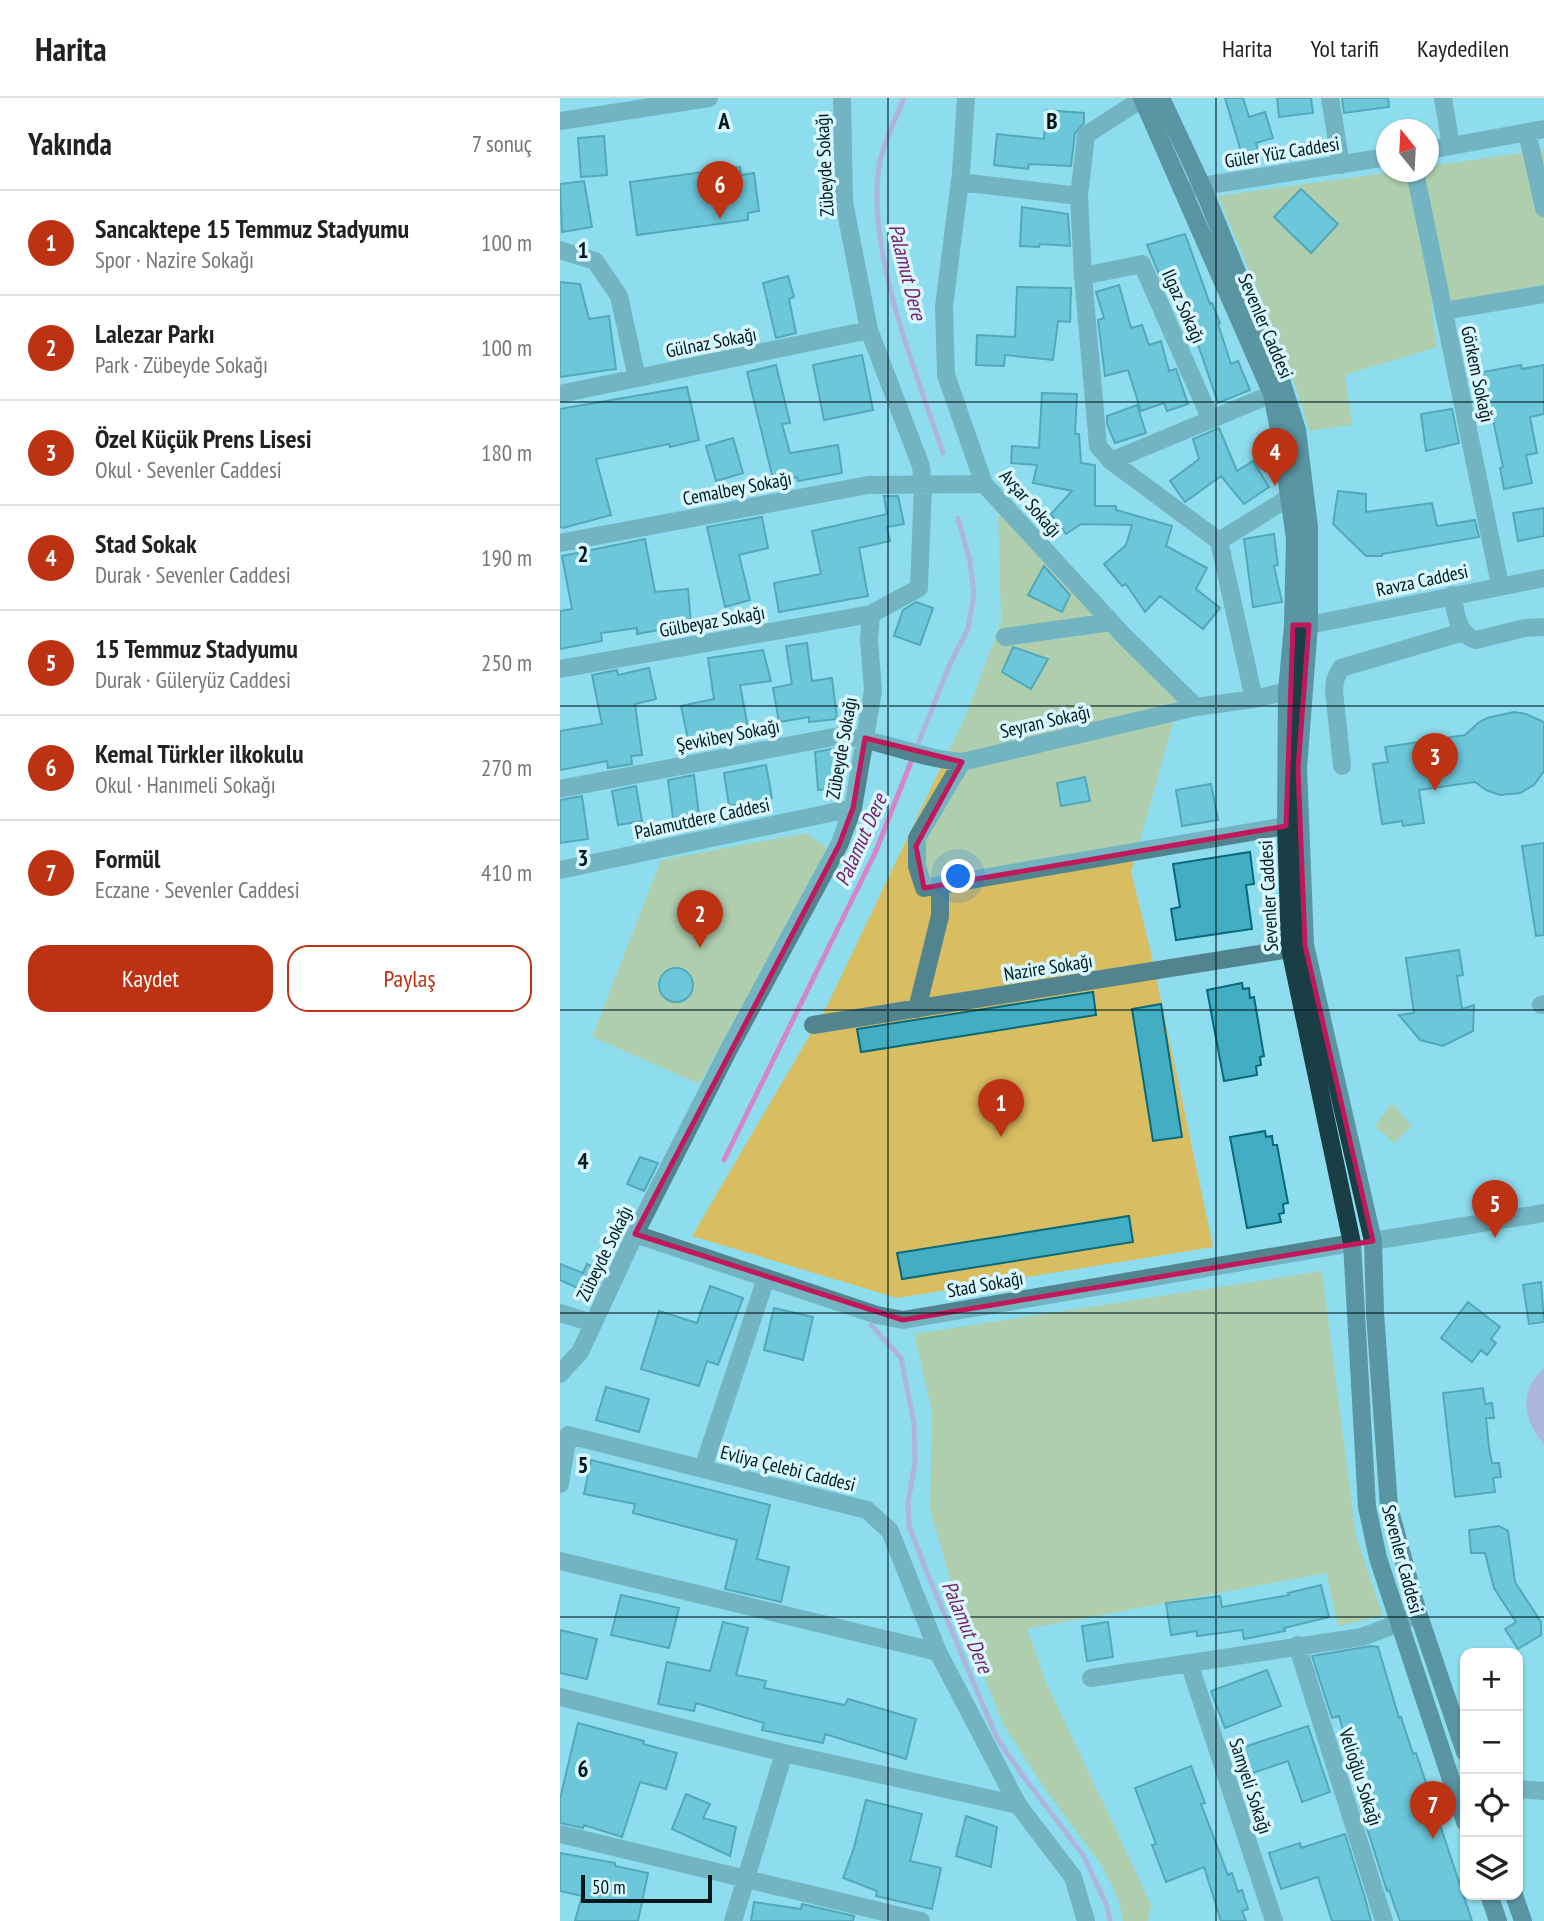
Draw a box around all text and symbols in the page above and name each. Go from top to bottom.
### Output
text: Harita [35,27,107,70]
text: Harita [1222,33,1272,64]
text: Yol tarifi [1310,33,1379,64]
text: Kaydedilen [1417,33,1509,64]
text: A [717,106,730,135]
text: B [1046,106,1058,135]
street label: Zübeyde Sokağı [809,113,839,217]
north arrow [1376,119,1439,182]
text: Yakında [28,124,112,163]
text: 7 sonuç [472,129,532,158]
street label: Güler Yüz Caddesi [1223,131,1341,173]
pin: 6 [697,161,743,219]
text: Sancaktepe 15 Temmuz Stadyumu [95,212,409,245]
water label: Palamut Dere [883,221,933,324]
text: 1 [46,228,57,257]
text: 100 m [481,228,532,257]
text: 1 [578,235,589,264]
text: Spor · Nazire Sokağı [95,245,254,274]
street label: Ilgaz Sokağı [1157,265,1211,347]
street label: Sevenler Caddesi [1233,270,1299,382]
text: Lalezar Parkı [95,317,215,350]
street label: Gülnaz Sokağı [664,321,758,363]
street label: Görkem Sokağı [1456,324,1500,424]
text: 2 [46,333,57,362]
text: 100 m [481,333,532,362]
text: Park · Zübeyde Sokağı [95,350,268,379]
text: Özel Küçük Prens Lisesi [95,422,311,455]
pin: 4 [1252,428,1298,486]
text: 3 [46,438,57,467]
text: 180 m [481,438,532,467]
text: Okul · Sevenler Caddesi [95,455,282,484]
street label: Avşar Sokağı [995,464,1067,542]
street label: Cemalbey Sokağı [680,466,794,510]
text: Stad Sokak [95,527,197,560]
text: 2 [578,539,589,568]
text: 4 [46,543,57,572]
text: 190 m [481,543,532,572]
street label: Ravza Caddesi [1374,559,1470,601]
text: Durak · Sevenler Caddesi [95,560,291,589]
street label: Gülbeyaz Sokağı [657,600,767,642]
text: 15 Temmuz Stadyumu [95,632,298,665]
text: 5 [46,648,57,677]
text: 250 m [481,648,532,677]
text: Durak · Güleryüz Caddesi [95,665,291,694]
street label: Zübeyde Sokağı [820,695,862,801]
street label: Seyran Sokağı [998,699,1092,743]
street label: Şevkibey Sokağı [674,713,782,757]
pin: 3 [1412,733,1458,791]
text: Kemal Türkler ilkokulu [95,737,304,770]
text: 6 [46,753,57,782]
text: 270 m [481,753,532,782]
text: Okul · Hanımeli Sokağı [95,770,276,799]
water label: Palamut Dere [828,788,893,890]
street label: Palamutdere Caddesi [632,792,772,844]
street label: Sevenler Caddesi [1253,840,1283,952]
text: Formül [95,842,160,875]
text: 3 [578,843,589,872]
text: 7 [46,858,57,887]
text: 410 m [481,858,532,887]
your location [941,859,975,893]
text: Eczane · Sevenler Caddesi [95,875,300,904]
pin: 2 [677,890,723,948]
button: Kaydet [28,945,273,1012]
button: Paylaş [287,945,532,1012]
street label: Nazire Sokağı [1002,948,1094,986]
pin: 1 [978,1079,1024,1137]
text: 4 [578,1146,589,1175]
pin: 5 [1472,1180,1518,1238]
street label: Zübeyde Sokağı [571,1201,637,1305]
street label: Stad Sokağı [945,1266,1025,1302]
street label: Evliya Çelebi Caddesi [718,1440,858,1496]
text: 5 [578,1450,589,1479]
street label: Sevenler Caddesi [1377,1502,1429,1616]
water label: Palamut Dere [936,1577,999,1678]
map controls [1460,1648,1523,1900]
button: + [1460,1648,1523,1711]
button: − [1460,1711,1523,1774]
street label: Velioğlu Sokağı [1334,1724,1388,1829]
street label: Samyeli Sokağı [1224,1735,1278,1837]
text: 6 [578,1754,589,1783]
button: locate [1460,1774,1523,1837]
pin: 7 [1410,1781,1456,1839]
button: layers [1460,1837,1523,1900]
scale bar [581,1872,712,1904]
text: 50 m [592,1875,626,1899]

